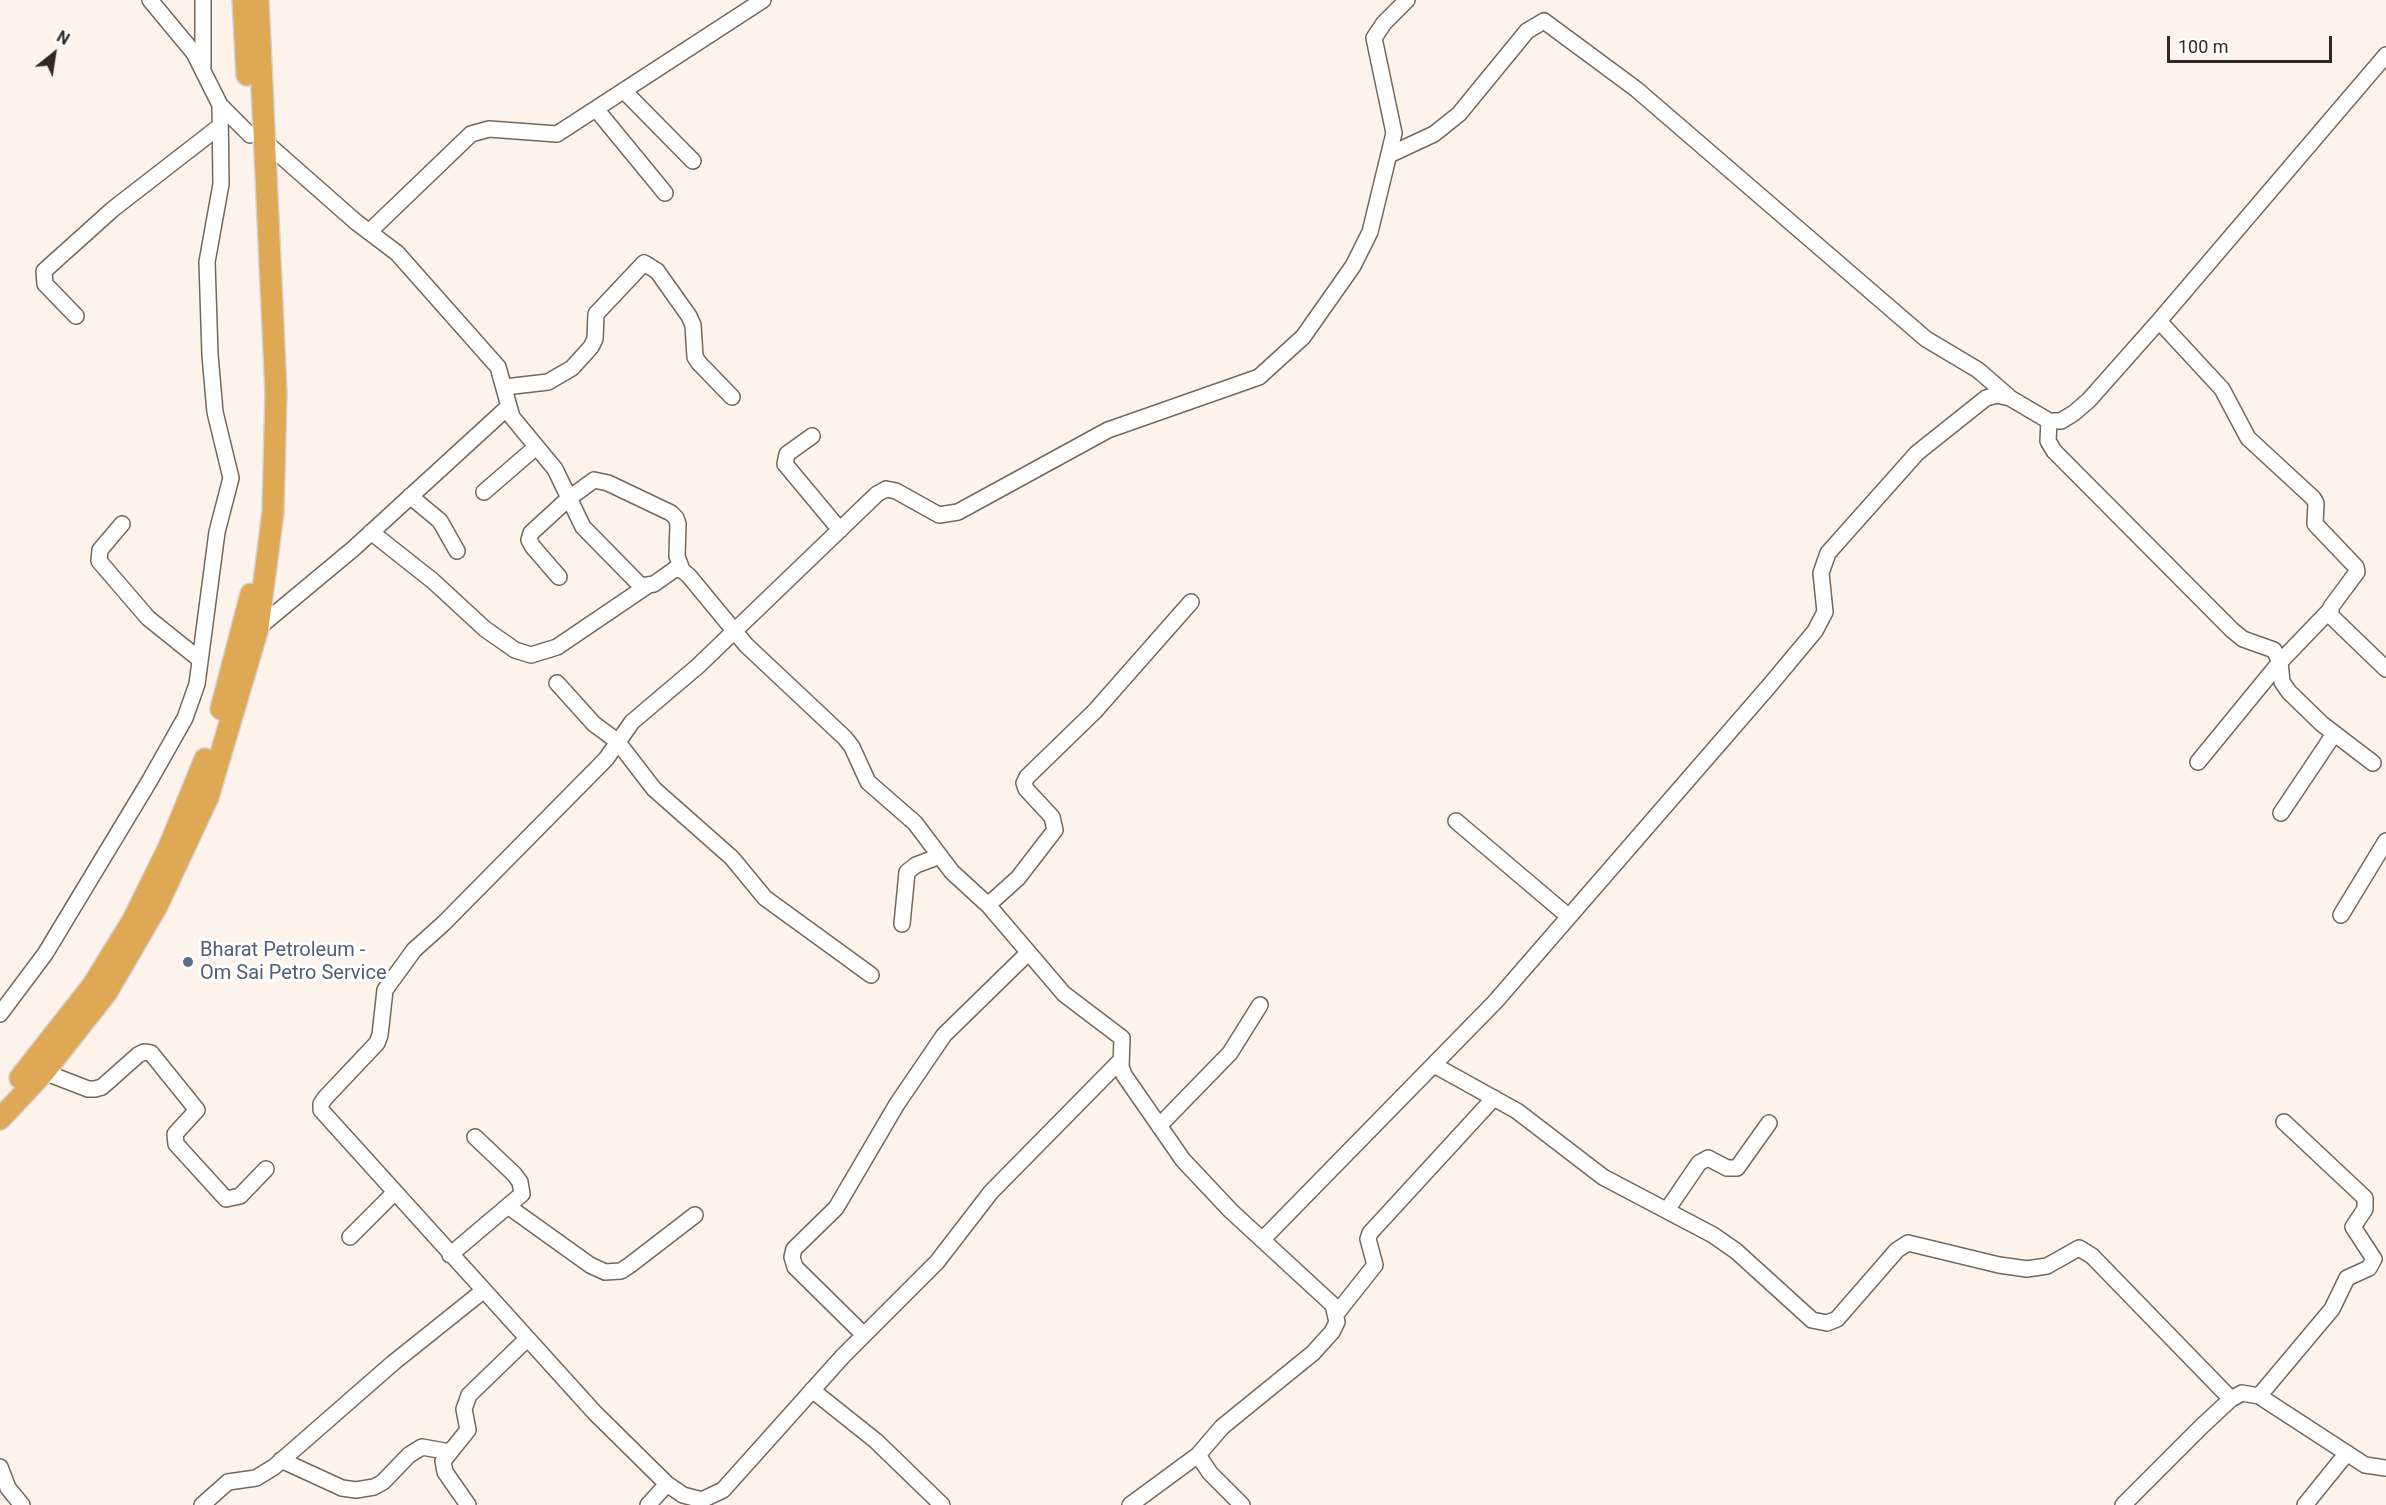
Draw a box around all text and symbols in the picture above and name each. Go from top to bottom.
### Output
north arrow [24,24,84,84]
scale bar [2170,24,2335,62]
text: N [54,27,73,49]
text: 100 m [2178,36,2229,57]
place label: Bharat Petroleum - Om Sai Petro Service [200,939,386,986]
marker: Bharat Petroleum - Om Sai Petro Service [181,955,195,969]

